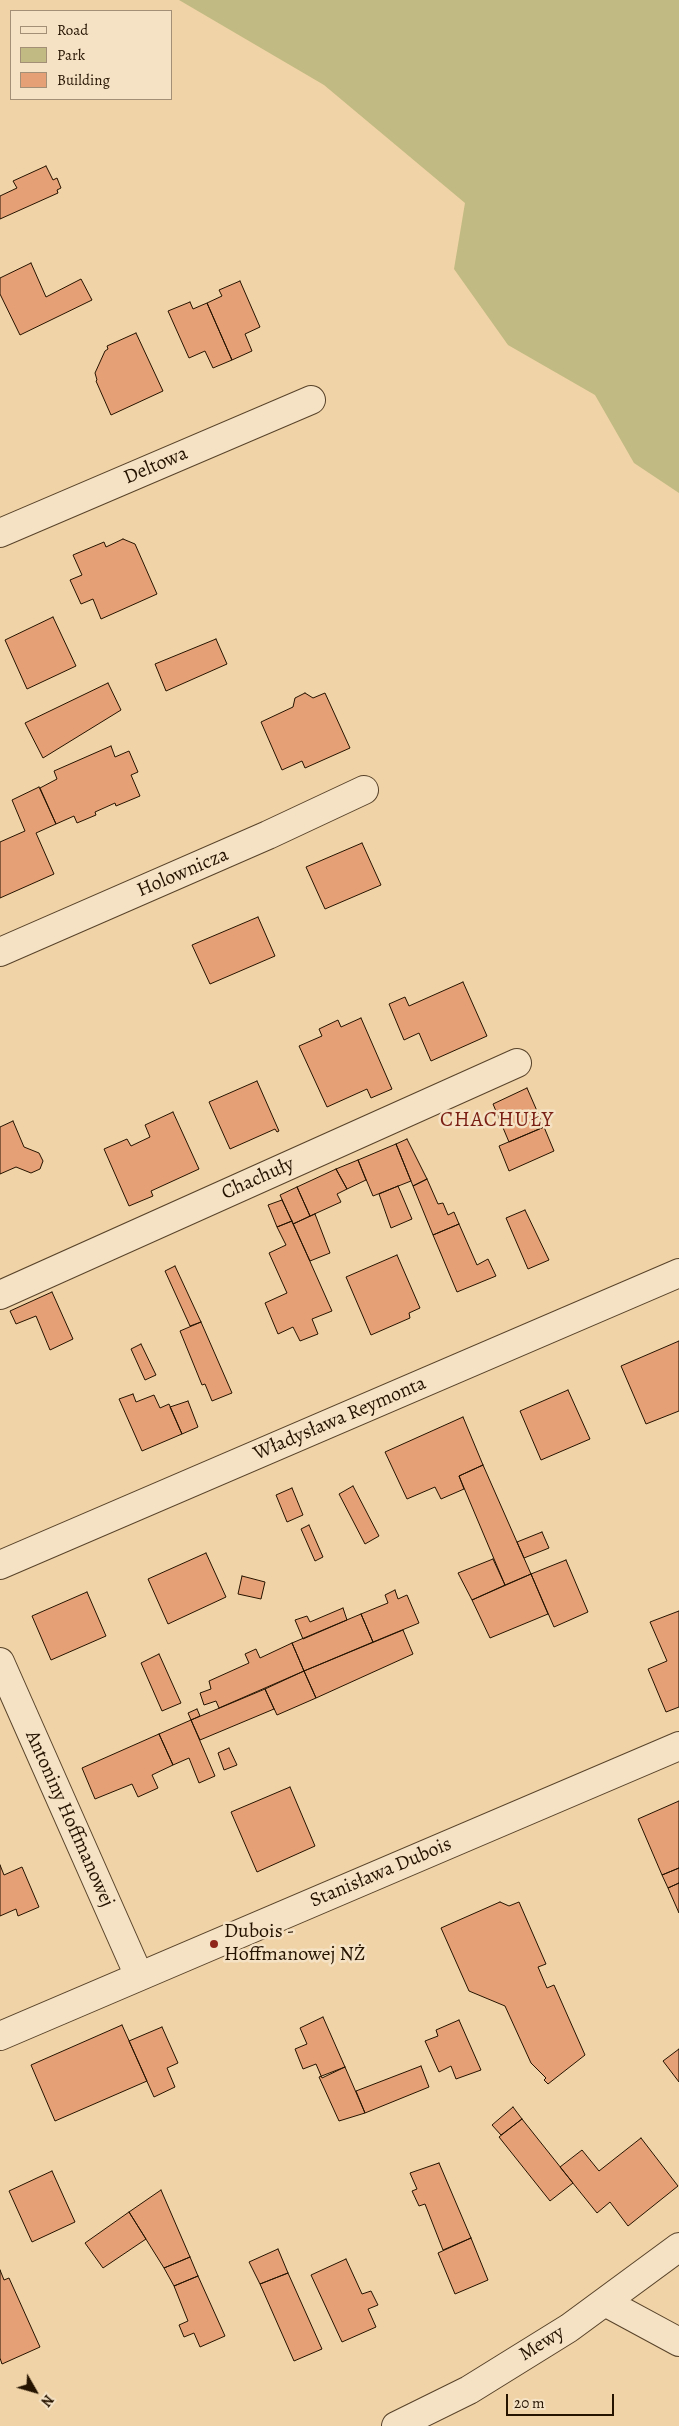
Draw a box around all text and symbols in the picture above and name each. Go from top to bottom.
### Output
legend [10,10,172,100]
text: Road [57,20,88,40]
text: Park [57,45,85,65]
text: Building [57,70,110,90]
street label: Deltowa [120,442,192,490]
street label: Holownicza [134,843,232,903]
district label: CHACHUŁY [439,1108,555,1134]
street label: Chachuły [218,1152,298,1206]
street label: Władysława Reymonta [250,1372,430,1466]
street label: Antoniny Hoffmanowej [19,1727,119,1911]
street label: Stanisława Dubois [307,1832,455,1914]
place label: Dubois - Hoffmanowej NŻ [224,1920,365,1967]
marker: Dubois - Hoffmanowej NŻ [208,1938,220,1950]
street label: Mewy [515,2321,569,2367]
north arrow [10,2366,60,2416]
scale bar [509,2384,616,2416]
text: N [37,2391,58,2410]
text: 20 m [514,2393,545,2413]

